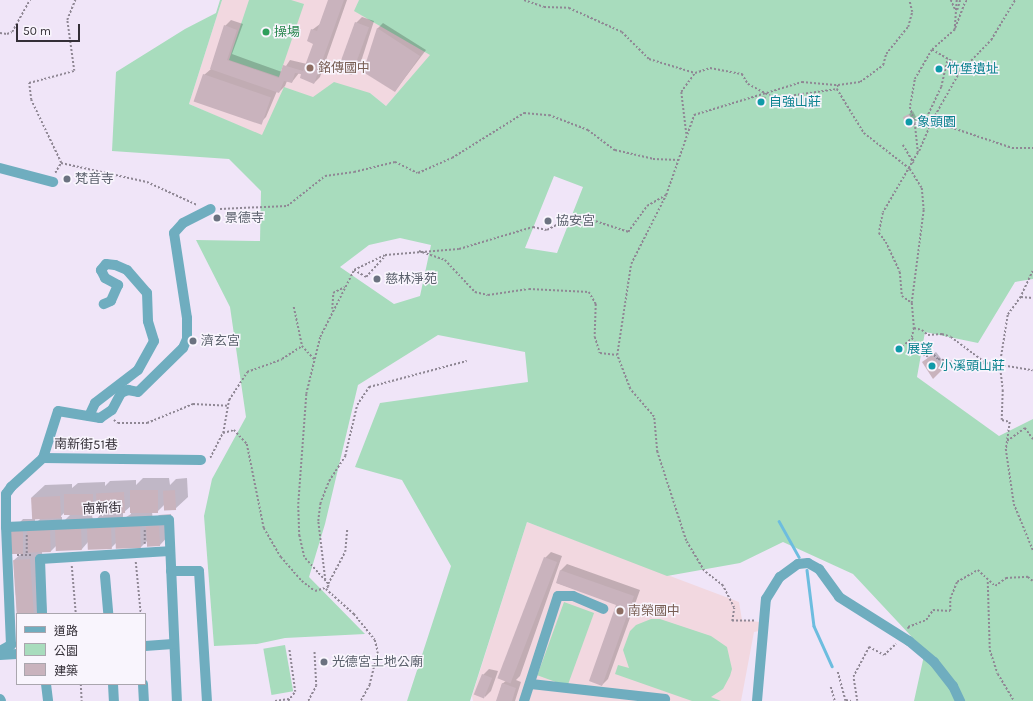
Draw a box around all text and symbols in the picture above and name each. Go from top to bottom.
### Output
scale bar [18,16,82,42]
text: 50 m [23,24,51,38]
place label: 操場 [274,24,300,40]
marker: 操場 [261,27,271,37]
place label: 銘傳國中 [318,60,370,76]
place label: 竹堡遺址 [947,61,999,77]
marker: 銘傳國中 [305,63,315,73]
marker: 竹堡遺址 [934,64,944,74]
place label: 自強山莊 [769,94,821,110]
marker: 自強山莊 [756,97,766,107]
place label: 象頭園 [917,114,956,130]
marker: 象頭園 [904,117,914,127]
place label: 梵音寺 [75,171,114,187]
marker: 梵音寺 [62,174,72,184]
place label: 景德寺 [225,210,264,226]
marker: 景德寺 [212,213,222,223]
place label: 協安宮 [556,213,595,229]
marker: 協安宮 [543,216,553,226]
place label: 慈林淨苑 [385,271,437,287]
marker: 慈林淨苑 [372,274,382,284]
place label: 濟玄宮 [201,333,240,349]
marker: 濟玄宮 [188,336,198,346]
place label: 展望 [907,341,933,357]
marker: 展望 [894,344,904,354]
place label: 小溪頭山莊 [940,358,1005,374]
marker: 小溪頭山莊 [927,361,937,371]
street label: 南新街51巷 [54,437,118,453]
street label: 南新街 [82,500,122,518]
place label: 南榮國中 [628,603,680,619]
marker: 南榮國中 [615,606,625,616]
legend [16,613,146,685]
text: 道路 [54,624,78,638]
text: 公園 [54,644,78,658]
place label: 光德宮土地公廟 [332,654,423,670]
marker: 光德宮土地公廟 [319,657,329,667]
text: 建築 [54,664,78,678]

